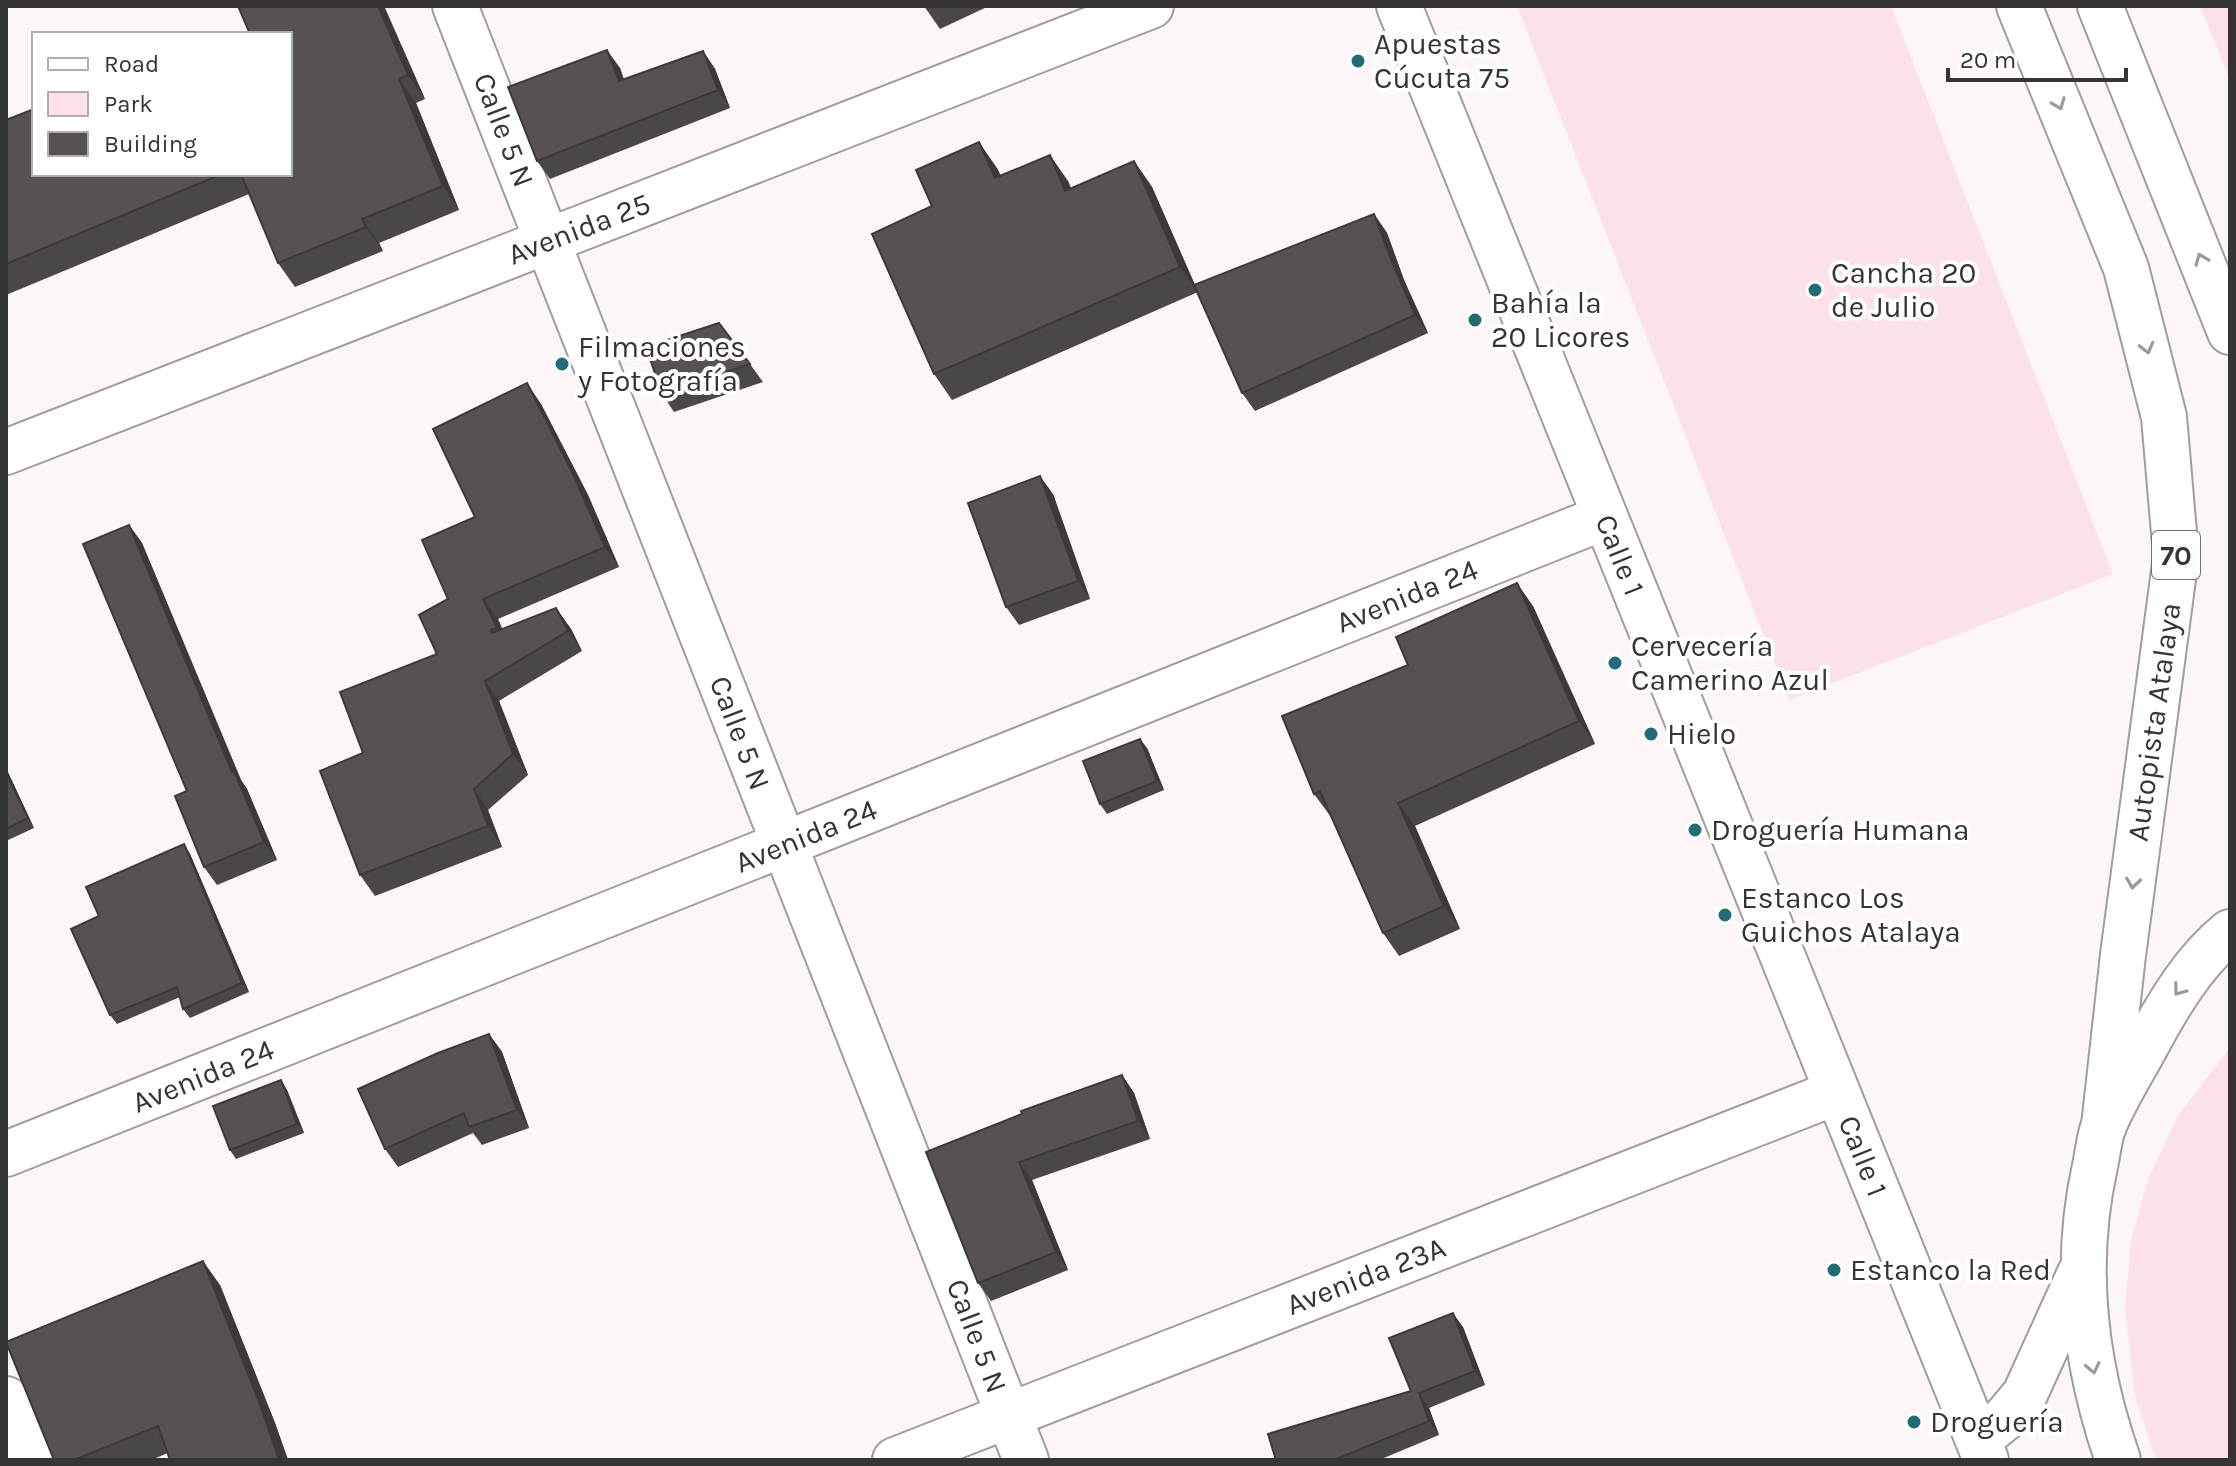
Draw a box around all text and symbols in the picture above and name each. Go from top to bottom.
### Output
place label: Apuestas Cúcuta 75 [1374,26,1510,96]
legend [32,32,292,176]
scale bar [1948,32,2126,82]
text: 20 m [1960,46,2016,74]
text: Road [104,50,159,78]
marker: Apuestas Cúcuta 75 [1349,52,1367,70]
street label: Calle 5 N [466,68,542,192]
text: Park [104,90,153,118]
one-way arrow [2049,96,2066,110]
text: Building [104,130,197,158]
street label: Avenida 25 [503,185,655,273]
one-way arrow [2194,253,2211,267]
place label: Cancha 20 de Julio [1831,255,1976,325]
marker: Cancha 20 de Julio [1806,281,1824,299]
place label: Bahía la 20 Licores [1491,285,1630,355]
marker: Bahía la 20 Licores [1466,311,1484,329]
place label: Filmaciones y Fotografía [577,329,746,399]
one-way arrow [2137,341,2154,355]
marker: Filmaciones y Fotografía [553,355,571,373]
street label: Calle 1 [1588,509,1652,601]
road number: 70 [2152,531,2200,579]
street label: Avenida 24 [1331,551,1483,641]
street label: Autopista Atalaya [2119,600,2189,844]
place label: Cervecería Camerino Azul [1631,628,1829,698]
marker: Cervecería Camerino Azul [1606,654,1624,672]
street label: Calle 5 N [702,671,778,795]
place label: Hielo [1667,716,1736,752]
marker: Hielo [1642,725,1660,743]
street label: Avenida 24 [730,791,882,881]
place label: Droguería Humana [1711,812,1969,848]
marker: Droguería Humana [1686,821,1704,839]
one-way arrow [2125,876,2142,890]
place label: Estanco Los Guichos Atalaya [1741,880,1961,950]
marker: Estanco Los Guichos Atalaya [1716,906,1734,924]
one-way arrow [2174,981,2188,996]
street label: Avenida 24 [127,1031,279,1121]
street label: Calle 1 [1831,1110,1895,1202]
street label: Avenida 23A [1281,1229,1451,1323]
place label: Estanco la Red [1850,1252,2051,1288]
marker: Estanco la Red [1825,1261,1843,1279]
street label: Calle 5 N [939,1274,1015,1398]
one-way arrow [2084,1361,2101,1374]
place label: Droguería [1930,1404,2064,1440]
marker: Droguería [1905,1413,1923,1431]

